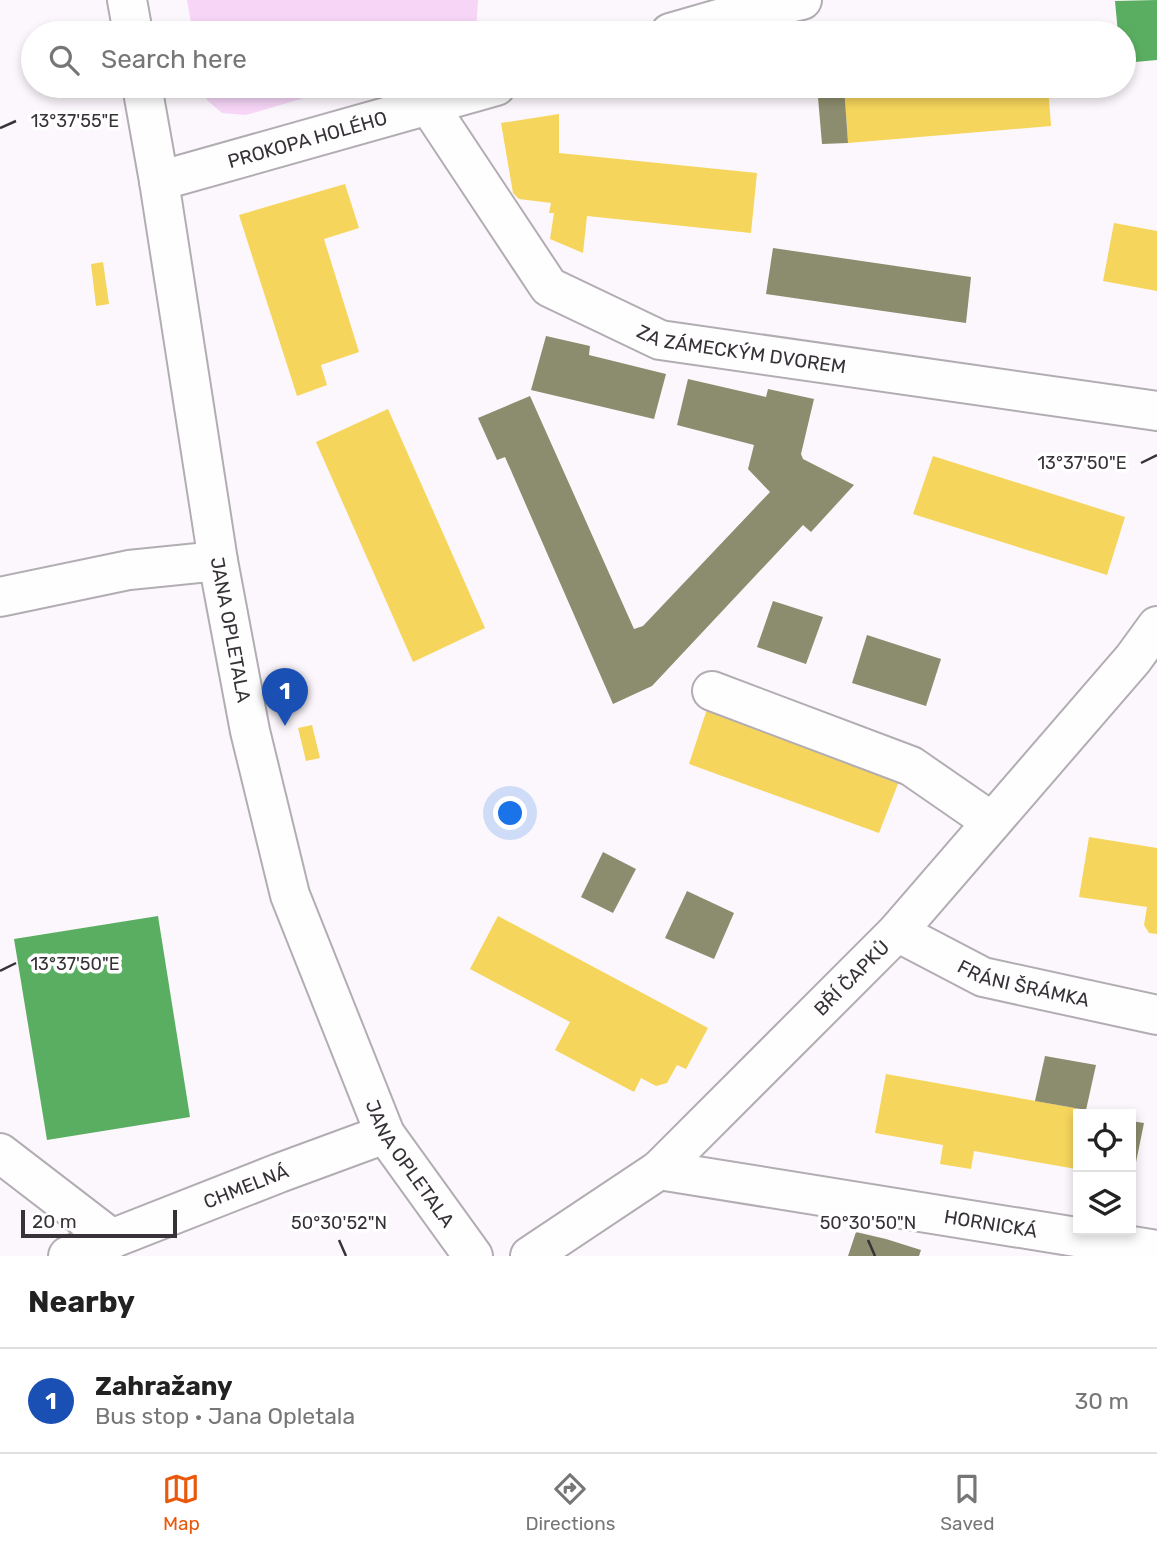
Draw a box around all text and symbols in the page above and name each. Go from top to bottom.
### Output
search box [21,21,1136,98]
icon: search [45,41,83,79]
text: Search here [101,44,247,75]
street label: PROKOPA HOLÉHO [225,106,390,173]
text: 13°37'55"E [31,110,119,132]
street label: ZA ZÁMECKÝM DVOREM [633,320,847,378]
text: 13°37'50"E [1037,452,1127,474]
street label: JANA OPLETALA [205,555,255,705]
pin: 1 [262,668,308,726]
your location [493,796,527,830]
street label: BŘÍ ČAPKŮ [809,936,894,1021]
text: 13°37'50"E [30,953,120,975]
street label: FRÁNI ŠRÁMKA [954,955,1092,1012]
street label: JANA OPLETALA [361,1097,459,1232]
map controls [1073,1109,1136,1235]
button: locate [1073,1109,1136,1172]
street label: CHMELNÁ [200,1159,292,1214]
button: layers [1073,1172,1136,1235]
street label: HORNICKÁ [942,1205,1039,1243]
scale bar [21,1207,177,1239]
text: 20 m [32,1210,77,1233]
text: 50°30'52"N [291,1212,387,1234]
text: 50°30'50"N [820,1212,916,1234]
text: Nearby [28,1284,135,1320]
text: Zahražany [95,1371,233,1402]
text: 1 [45,1387,57,1415]
text: 30 m [1074,1387,1129,1415]
text: Bus stop · Jana Opletala [95,1402,355,1430]
tab: Map [162,1470,200,1535]
tab: Directions [525,1470,615,1535]
tab: Saved [940,1470,995,1535]

